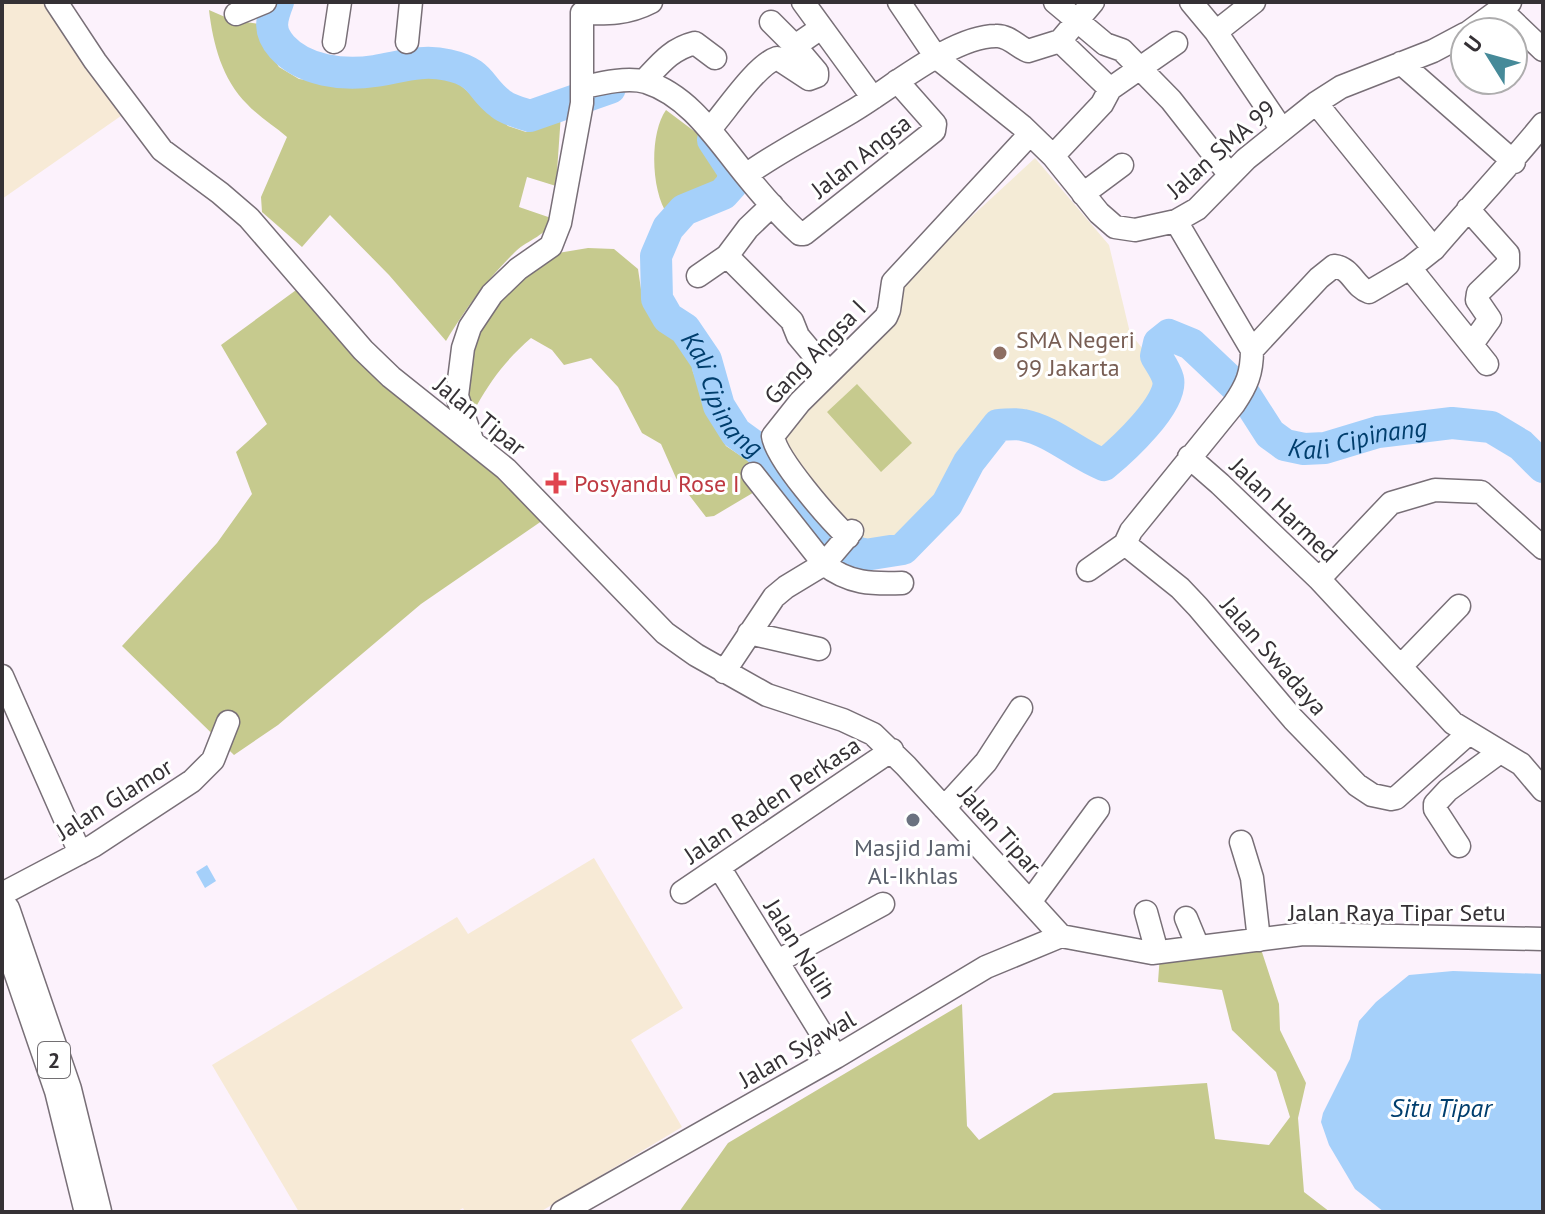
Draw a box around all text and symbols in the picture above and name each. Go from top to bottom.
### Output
north arrow [1449,16,1529,96]
text: U [1458,30,1488,58]
street label: Jalan SMA 99 [1159,93,1282,206]
street label: Jalan Angsa [804,107,917,205]
street label: Gang Angsa I [757,293,873,411]
place label: SMA Negeri 99 Jakarta [1016,324,1135,383]
water label: Kali Cipinang [675,325,770,464]
marker: SMA Negeri 99 Jakarta [991,344,1009,362]
street label: Jalan Tipar [427,369,532,462]
water label: Kali Cipinang [1286,410,1429,466]
street label: Jalan Harmed [1223,450,1344,569]
place label: Posyandu Rose I [574,468,740,499]
marker: Posyandu Rose I [545,472,567,494]
street label: Jalan Swadaya [1213,589,1334,722]
street label: Jalan Raden Perkasa [677,729,866,871]
street label: Jalan Glamor [49,751,178,848]
street label: Jalan Tipar [951,778,1048,881]
marker: Masjid Jami Al-Ikhlas [904,811,922,829]
place label: Masjid Jami Al-Ikhlas [854,832,972,891]
street label: Jalan Nalih [757,892,843,1005]
street label: Jalan Raya Tipar Setu [1287,897,1506,928]
street label: Jalan Syawal [732,1003,861,1095]
road number: 2 [38,1042,70,1078]
water label: Situ Tipar [1390,1091,1493,1124]

